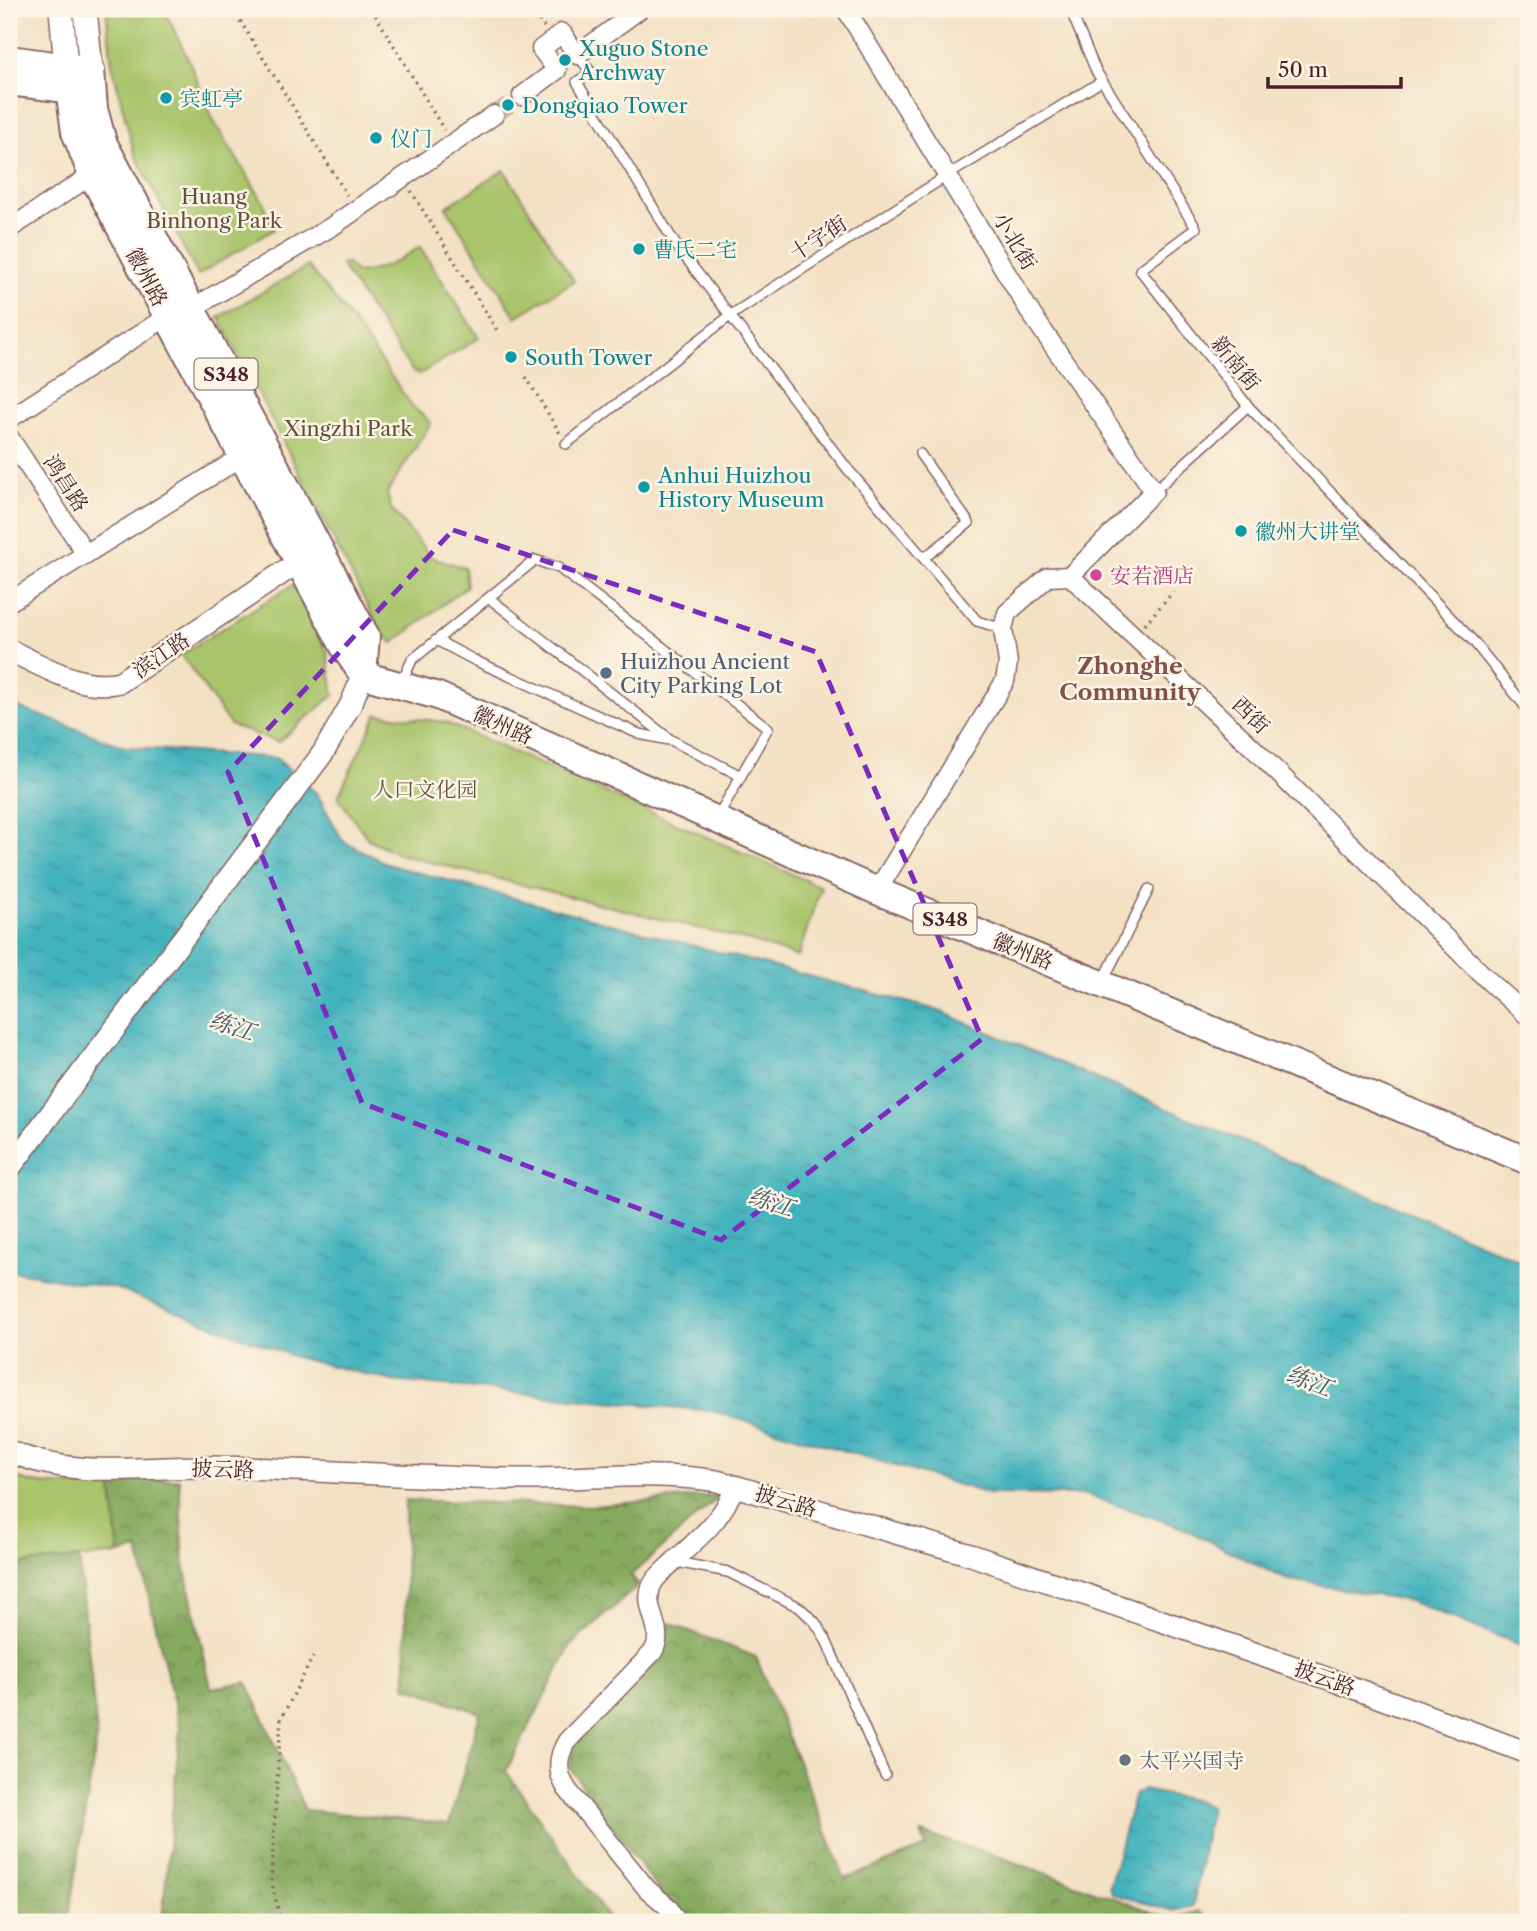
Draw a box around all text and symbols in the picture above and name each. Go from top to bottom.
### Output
place label: Xuguo Stone Archway [578,36,708,85]
scale bar [1268,46,1400,90]
marker: Xuguo Stone Archway [557,52,573,68]
text: 50 m [1278,57,1328,82]
place label: 宾虹亭 [180,86,243,111]
marker: 宾虹亭 [158,90,174,106]
place label: Dongqiao Tower [522,93,688,118]
marker: Dongqiao Tower [500,97,516,113]
place label: 仪门 [390,126,432,151]
marker: 仪门 [368,130,384,146]
park label: Huang Binhong Park [146,184,283,233]
street label: 小北街 [988,208,1042,274]
street label: 十字街 [785,210,851,266]
place label: 曹氏二宅 [653,237,737,262]
marker: 曹氏二宅 [631,241,647,257]
street label: 徽州路 [121,243,173,311]
street label: 新南街 [1206,331,1266,395]
place label: South Tower [525,345,653,370]
marker: South Tower [503,349,519,365]
road number: S348 [194,358,258,390]
park label: Xingzhi Park [283,416,413,441]
street label: 鸿昌路 [38,450,94,516]
place label: Anhui Huizhou History Museum [657,463,825,512]
marker: Anhui Huizhou History Museum [636,479,652,495]
place label: 徽州大讲堂 [1255,519,1360,544]
marker: 徽州大讲堂 [1233,523,1249,539]
place label: 安若酒店 [1110,563,1194,588]
marker: 安若酒店 [1088,567,1104,583]
street label: 滨江路 [128,627,194,683]
place label: Huizhou Ancient City Parking Lot [620,649,791,698]
district label: Zhonghe Community [1059,652,1202,706]
marker: Huizhou Ancient City Parking Lot [598,665,614,681]
street label: 西街 [1227,691,1275,739]
street label: 徽州路 [469,701,537,749]
park label: 人口文化园 [373,777,478,802]
road number: S348 [914,903,976,934]
street label: 徽州路 [989,928,1057,974]
water label: 练江 [206,1006,261,1047]
water label: 练江 [745,1182,800,1223]
water label: 练江 [1283,1360,1338,1403]
street label: 披云路 [191,1455,255,1483]
street label: 披云路 [752,1480,820,1522]
street label: 披云路 [1291,1655,1359,1701]
place label: 太平兴国寺 [1139,1748,1244,1773]
marker: 太平兴国寺 [1117,1752,1133,1768]

